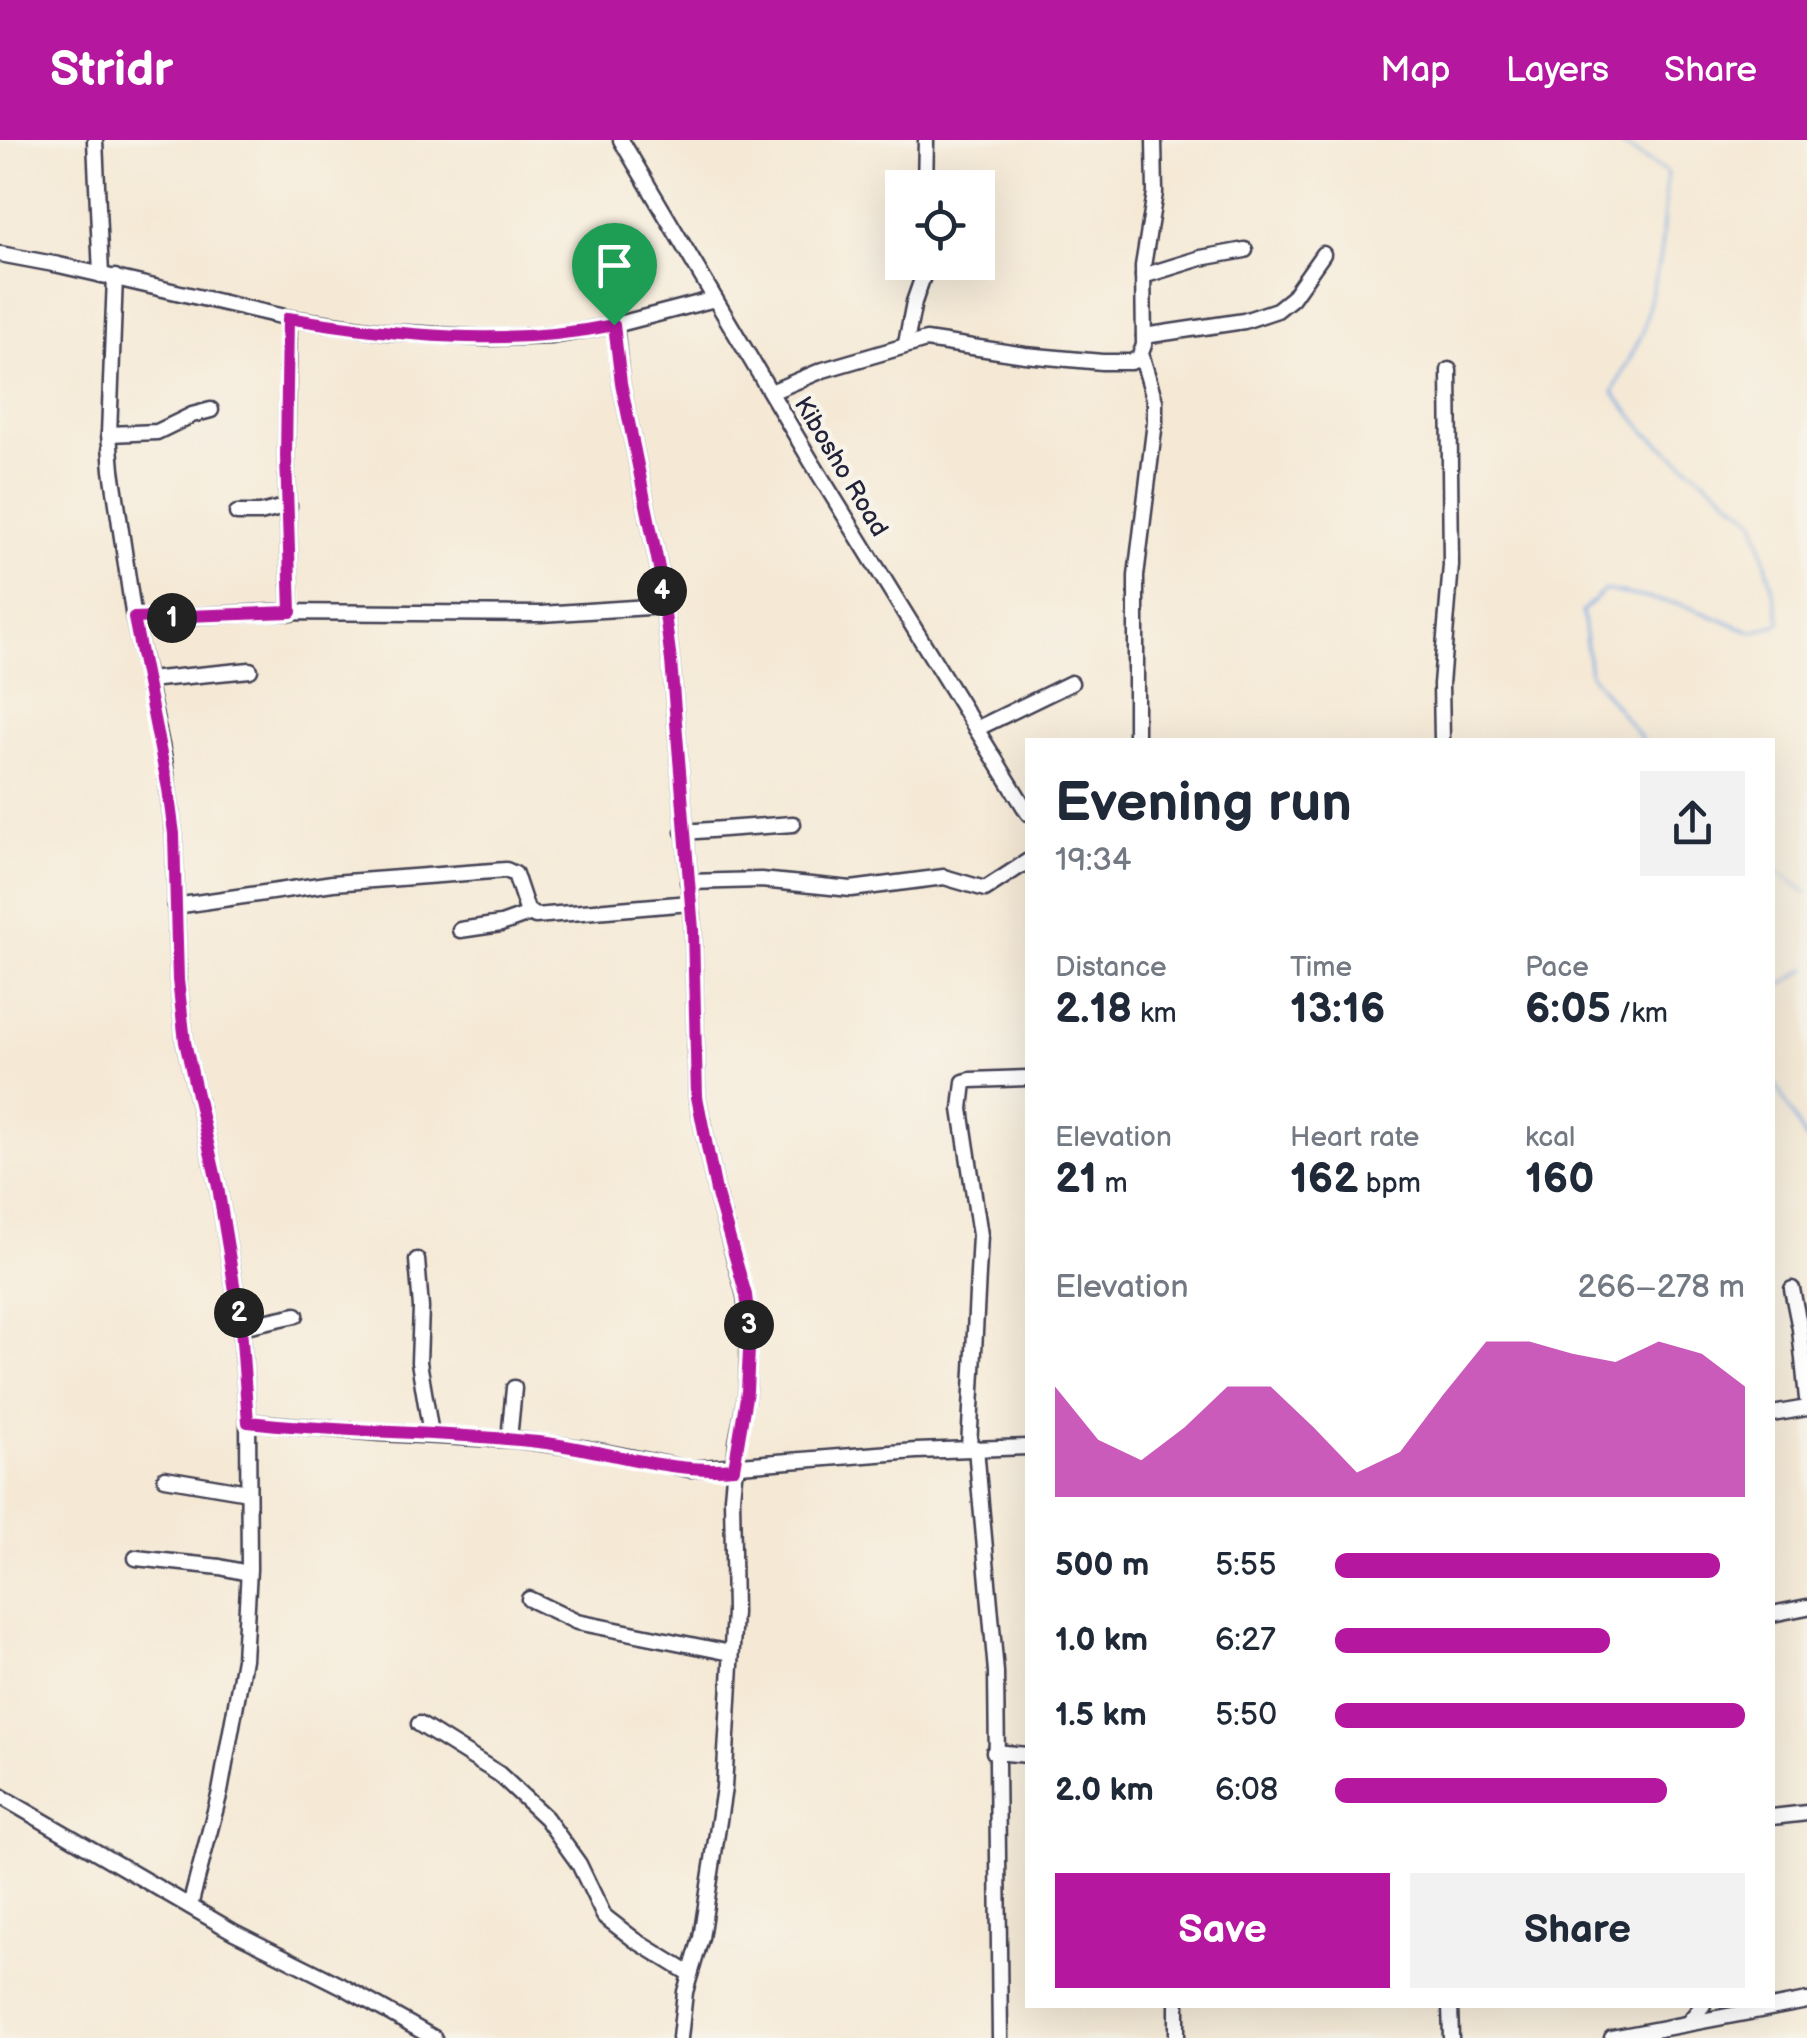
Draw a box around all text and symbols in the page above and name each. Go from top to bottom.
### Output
text: Stridr [50,42,173,99]
text: Map [1380,49,1451,92]
text: Layers [1506,49,1609,92]
text: Share [1664,49,1757,92]
map controls [885,170,995,280]
button: locate [885,170,995,280]
pin [572,223,657,326]
icon: arrive [587,238,642,293]
street label: Kibosho Road [787,391,895,542]
pin: 4 [637,566,687,616]
text: 4 [654,574,670,607]
pin: 1 [147,593,197,643]
text: 1 [166,601,178,634]
text: Evening run [1055,770,1352,837]
button: share [1640,771,1745,876]
text: 19:34 [1055,841,1132,880]
text: Distance [1055,951,1167,984]
text: Time [1290,951,1352,984]
text: Pace [1525,951,1589,984]
text: 2.18 [1055,984,1132,1035]
text: 13:16 [1290,984,1385,1035]
text: 6:05 [1525,984,1611,1035]
text: km [1132,997,1177,1030]
text: /km [1611,997,1668,1030]
text: Elevation [1055,1121,1172,1154]
text: Heart rate [1290,1121,1419,1154]
text: kcal [1525,1121,1575,1154]
text: 21 [1055,1154,1097,1205]
text: 162 [1290,1154,1358,1205]
text: 160 [1525,1154,1594,1205]
text: m [1097,1167,1128,1200]
text: bpm [1358,1167,1421,1200]
text: Elevation [1055,1268,1188,1307]
text: 266–278 m [1578,1268,1745,1307]
pin: 2 [214,1288,264,1338]
text: 2 [231,1296,247,1329]
pin: 3 [724,1300,774,1350]
text: 3 [741,1308,757,1341]
text: 500 m [1055,1546,1149,1585]
text: 5:55 [1215,1546,1276,1585]
text: 1.0 km [1055,1621,1148,1660]
text: 6:27 [1215,1621,1276,1660]
text: 1.5 km [1055,1696,1147,1735]
text: 5:50 [1215,1696,1277,1735]
text: 2.0 km [1055,1771,1154,1810]
text: 6:08 [1215,1771,1279,1810]
button: Save [1055,1873,1390,1988]
button: Share [1410,1873,1745,1988]

